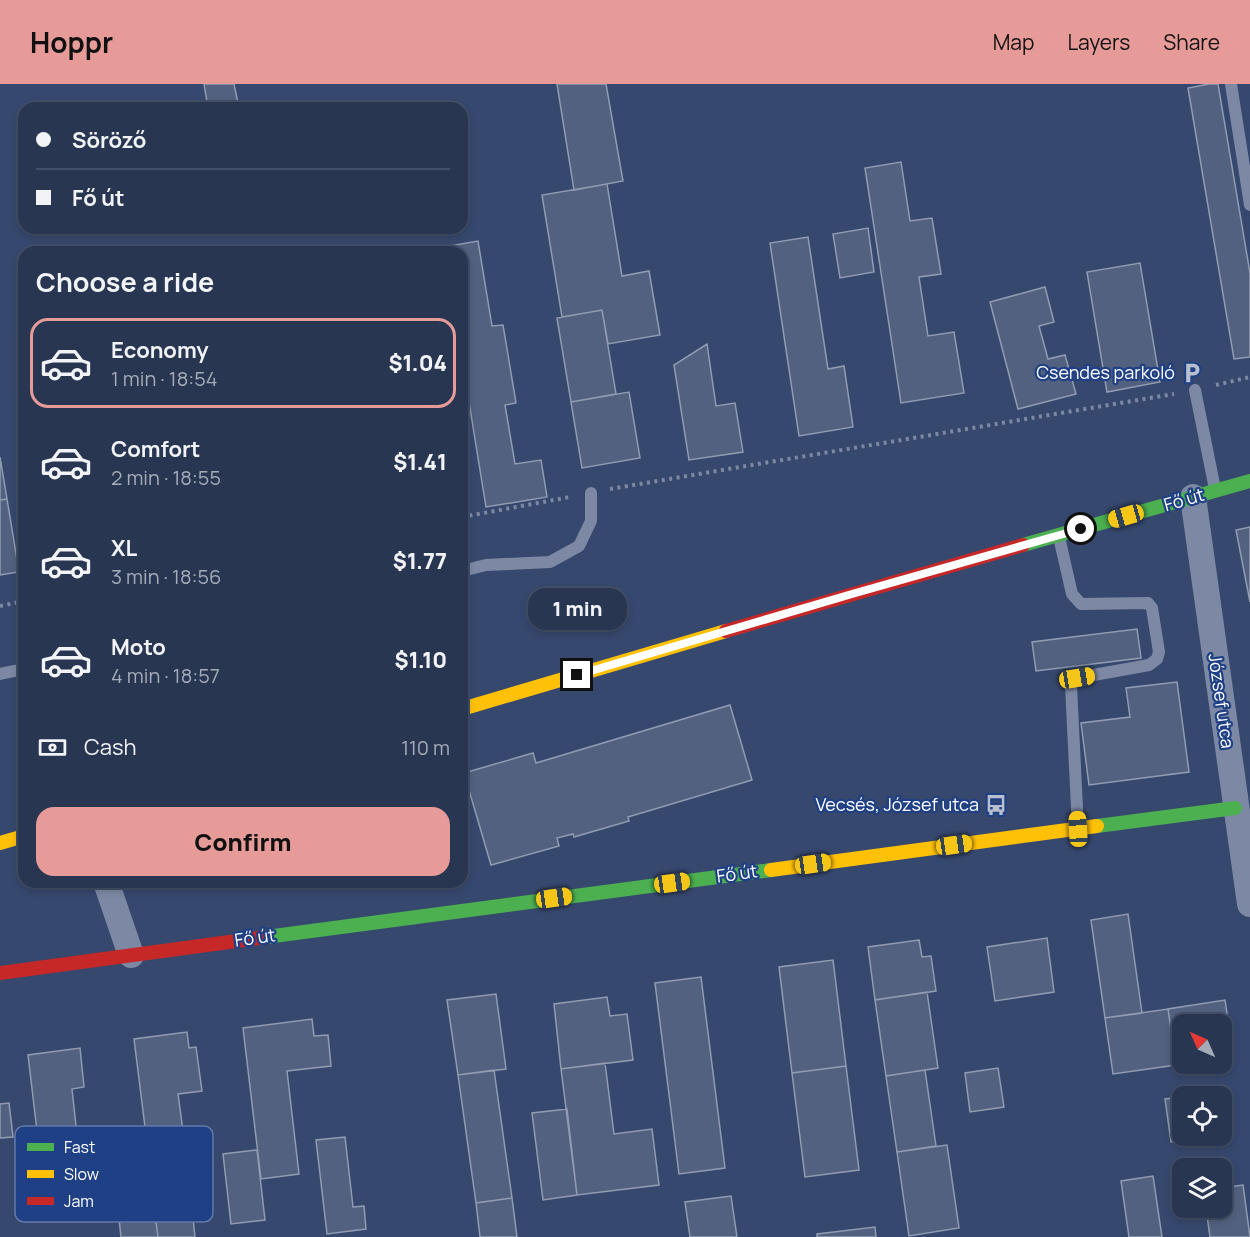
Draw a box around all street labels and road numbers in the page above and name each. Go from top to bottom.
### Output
street label: Fő út [1161,482,1207,516]
street label: József utca [1203,652,1241,750]
street label: Fő út [715,858,759,888]
street label: Fő út [233,922,277,952]

